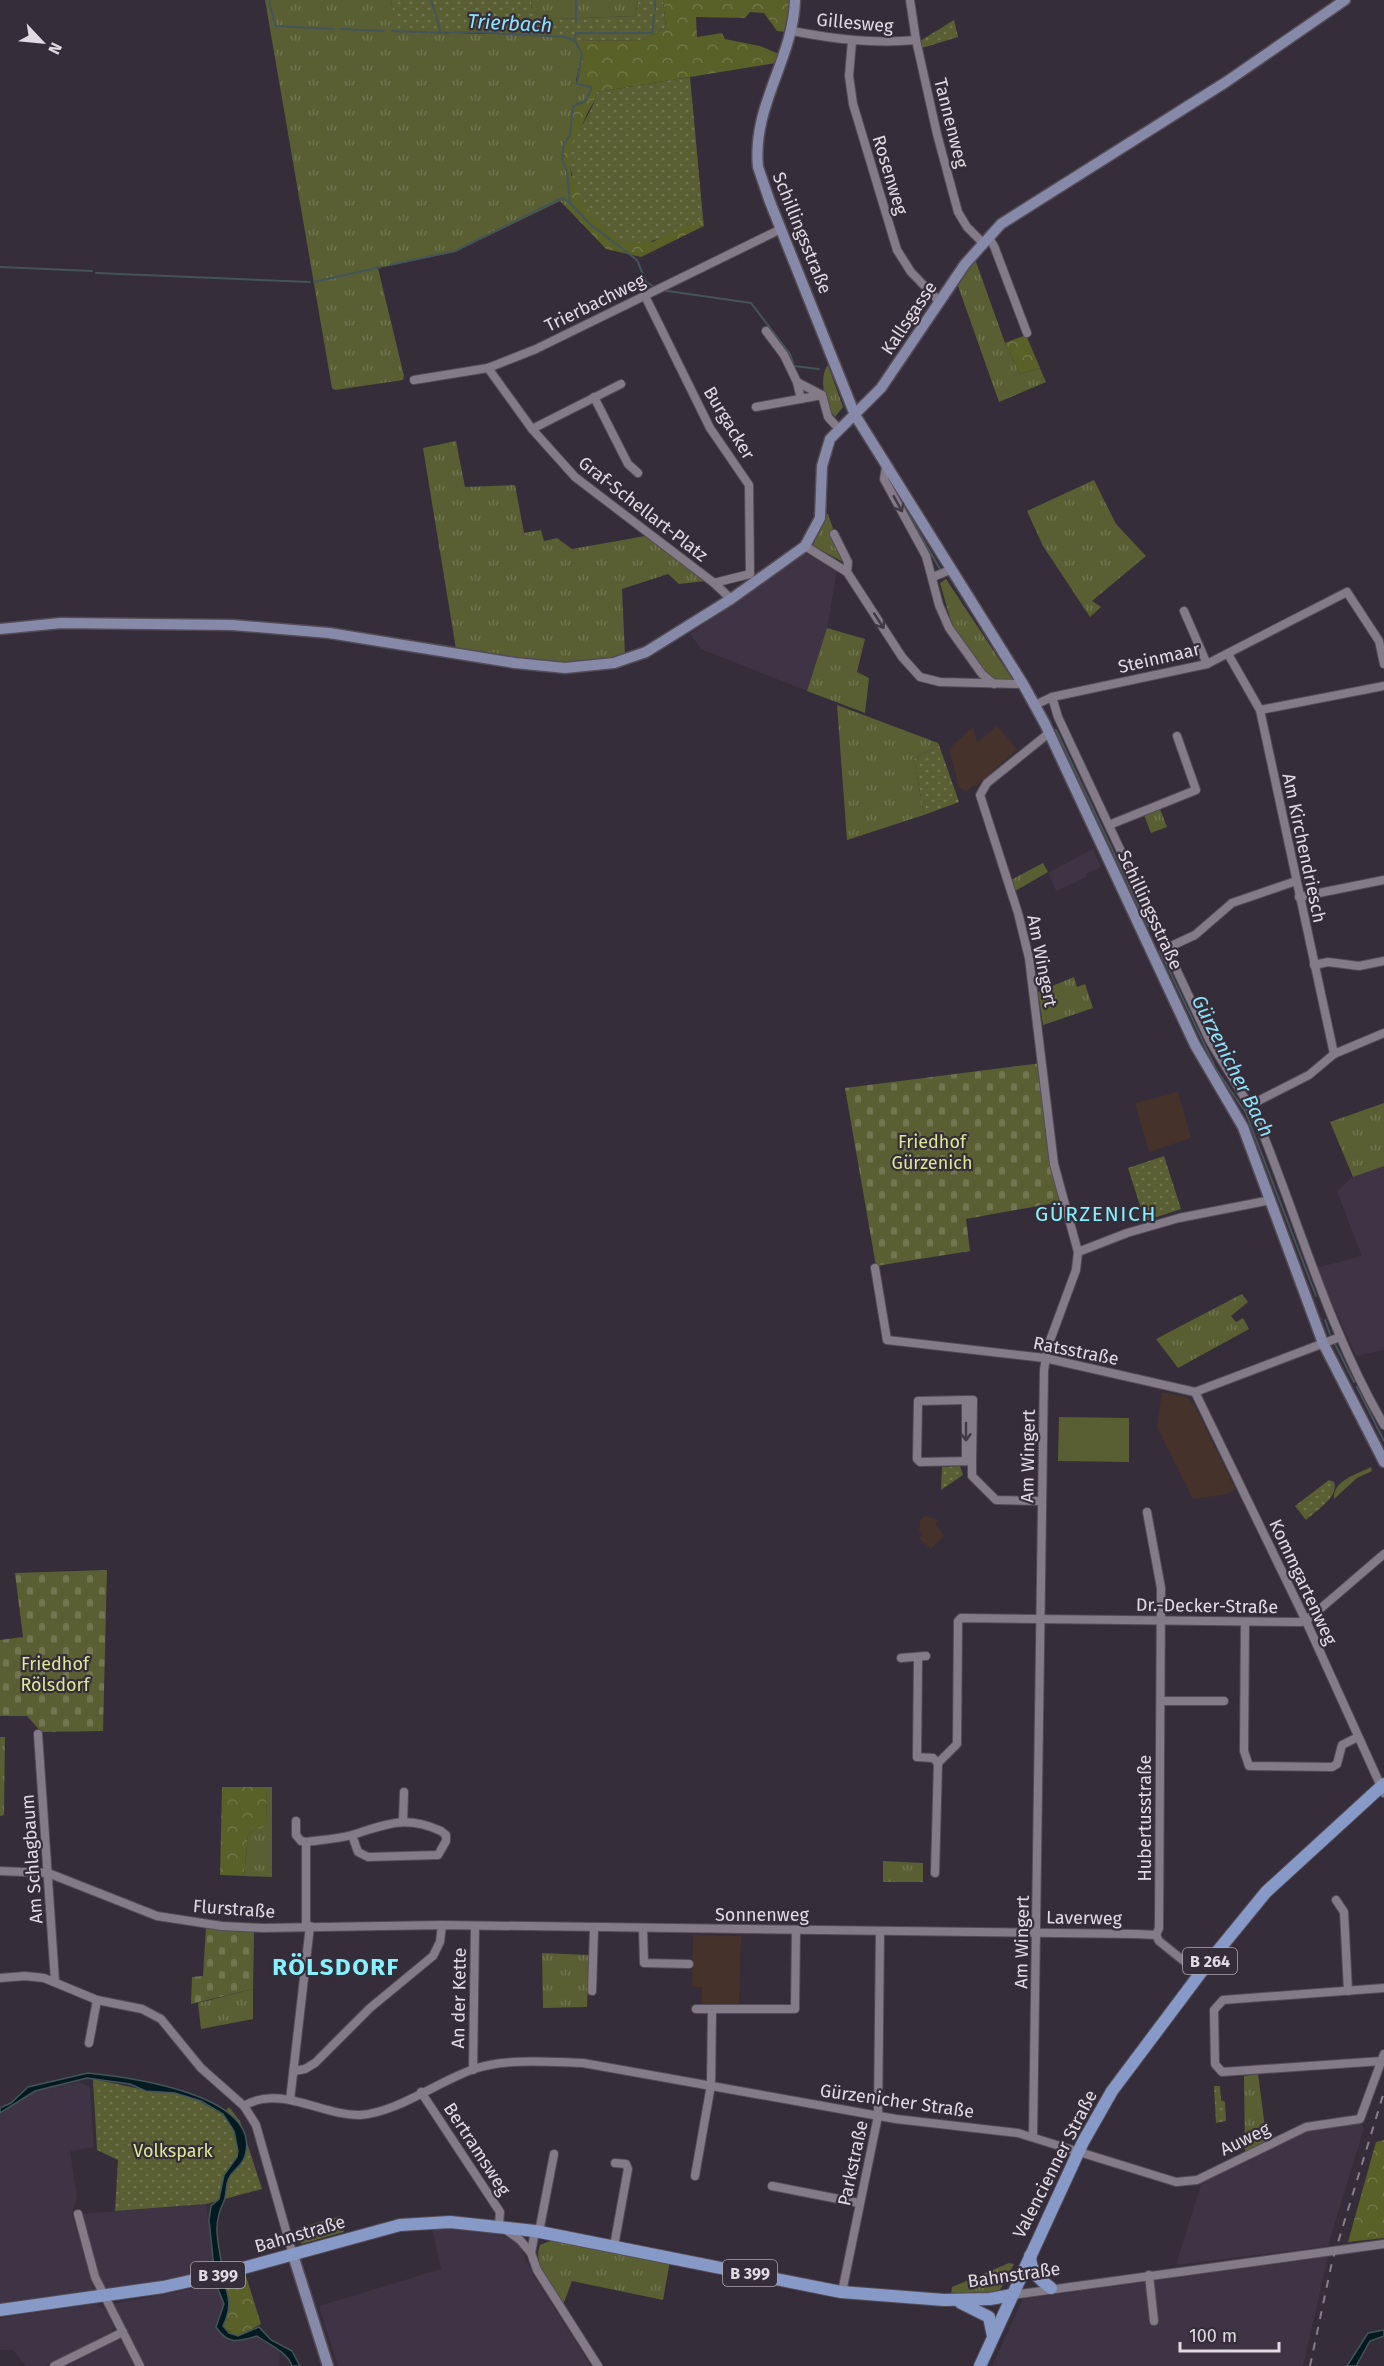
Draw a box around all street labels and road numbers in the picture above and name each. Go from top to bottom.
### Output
street label: Gillesweg [816,9,895,37]
street label: Tannenweg [929,76,973,171]
street label: Rosenweg [867,133,913,218]
street label: Schillingsstraße [768,169,836,297]
street label: Trierbachweg [541,269,649,337]
street label: Kallsgasse [876,277,942,359]
street label: Burgacker [699,382,759,464]
street label: Graf-Schellart-Platz [574,452,712,566]
street label: Steinmaar [1116,638,1202,678]
street label: Am Kirchendriesch [1277,771,1331,925]
street label: Schillingsstraße [1113,847,1187,973]
street label: Am Wingert [1022,913,1062,1009]
street label: Ratsstraße [1031,1332,1121,1370]
street label: Am Wingert [1016,1409,1040,1503]
street label: Kommgartenweg [1264,1516,1342,1649]
street label: Dr.-Decker-Straße [1136,1594,1278,1618]
street label: Hubertusstraße [1134,1755,1156,1881]
street label: Am Schlagbaum [16,1793,48,1925]
street label: Flurstraße [192,1895,276,1923]
street label: Am Wingert [1010,1895,1034,1989]
street label: Sonnenweg [715,1904,810,1926]
street label: Laverweg [1046,1906,1123,1930]
street label: An der Kette [447,1948,471,2048]
road number: B 264 [1183,1948,1237,1974]
street label: Gürzenicher Straße [819,2079,975,2123]
street label: Valencienner Straße [1008,2086,1102,2242]
street label: Bertramsweg [439,2099,515,2200]
street label: Auweg [1216,2117,1274,2160]
street label: Parkstraße [833,2118,873,2208]
street label: Bahnstraße [252,2211,348,2257]
street label: Bahnstraße [966,2258,1062,2292]
road number: B 399 [723,2260,777,2286]
road number: B 399 [191,2262,245,2288]

